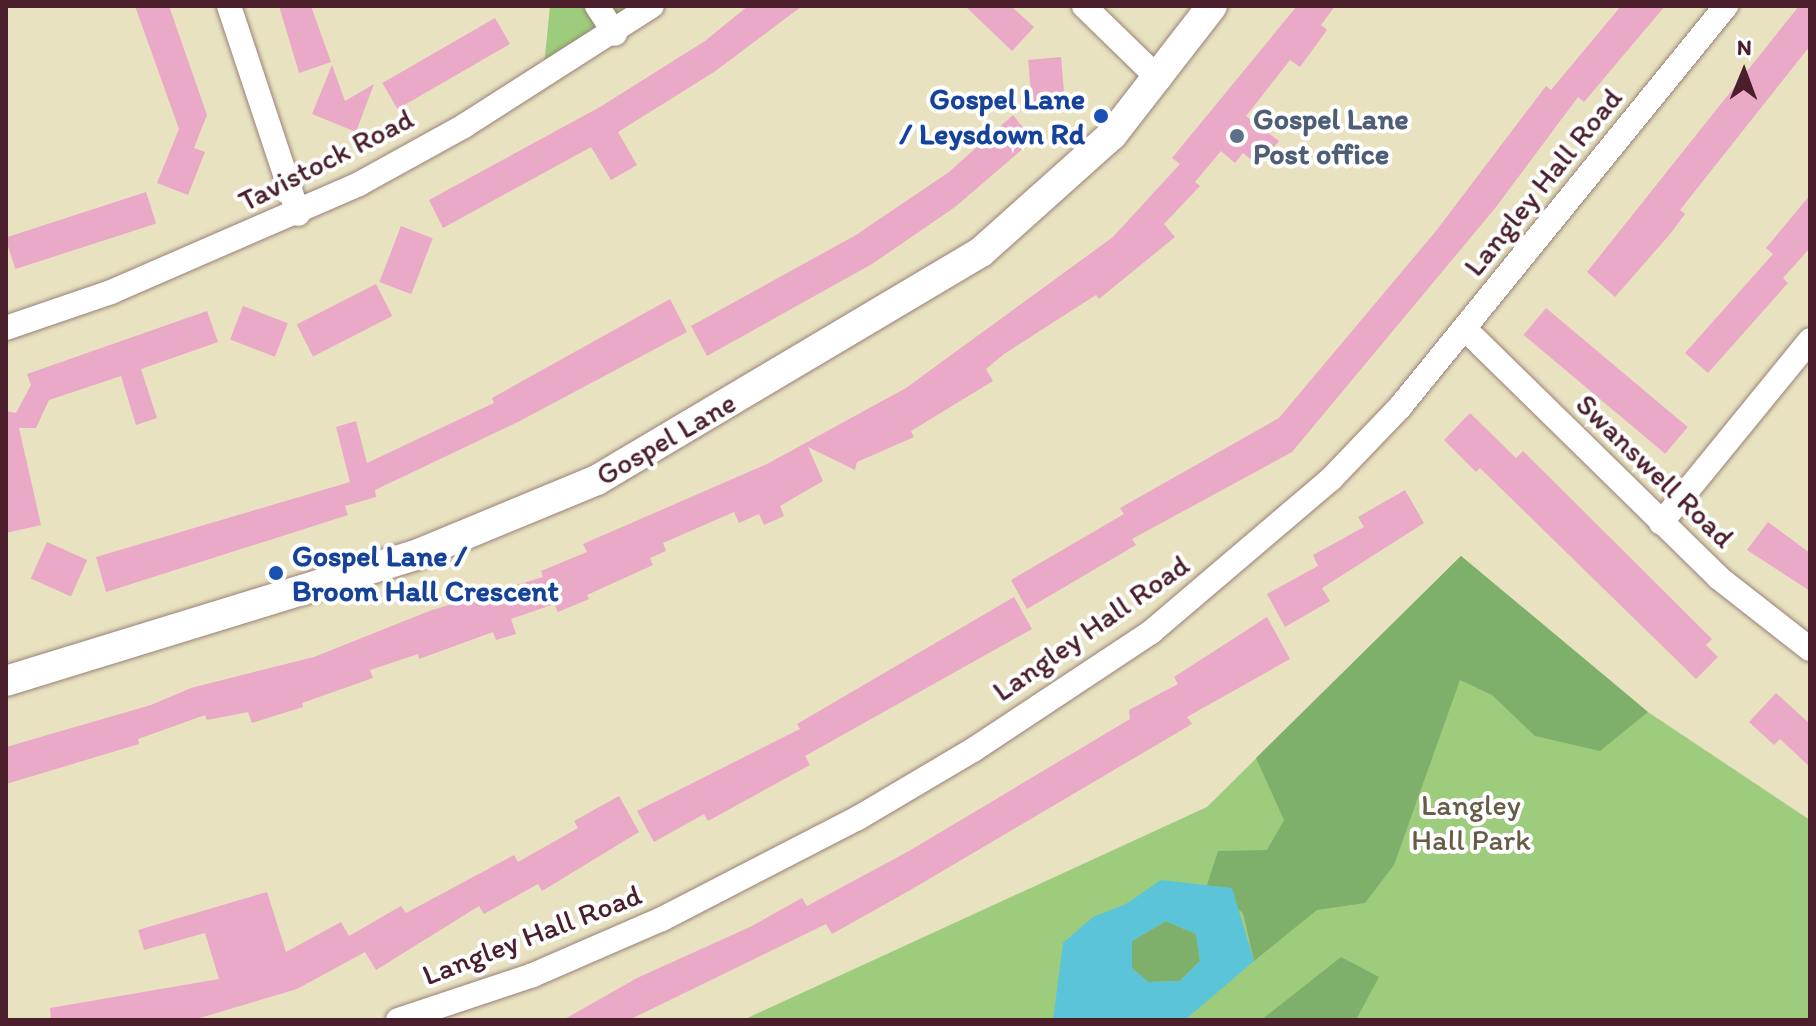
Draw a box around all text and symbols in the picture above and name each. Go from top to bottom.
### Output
north arrow [1704,32,1784,112]
text: N [1737,34,1752,61]
place label: Gospel Lane / Leysdown Rd [900,81,1085,152]
street label: Langley Hall Road [1456,81,1630,283]
street label: Tavistock Road [233,100,419,220]
place label: Gospel Lane Post office [1253,101,1409,172]
marker: Gospel Lane / Leysdown Rd [1092,107,1110,125]
marker: Gospel Lane Post office [1228,127,1246,145]
street label: Gospel Lane [590,384,742,494]
street label: Swanswell Road [1569,387,1741,555]
place label: Gospel Lane / Broom Hall Crescent [292,538,560,608]
street label: Langley Hall Road [986,547,1196,709]
marker: Gospel Lane / Broom Hall Crescent [267,564,285,582]
park label: Langley Hall Park [1411,787,1531,858]
street label: Langley Hall Road [418,877,646,993]

